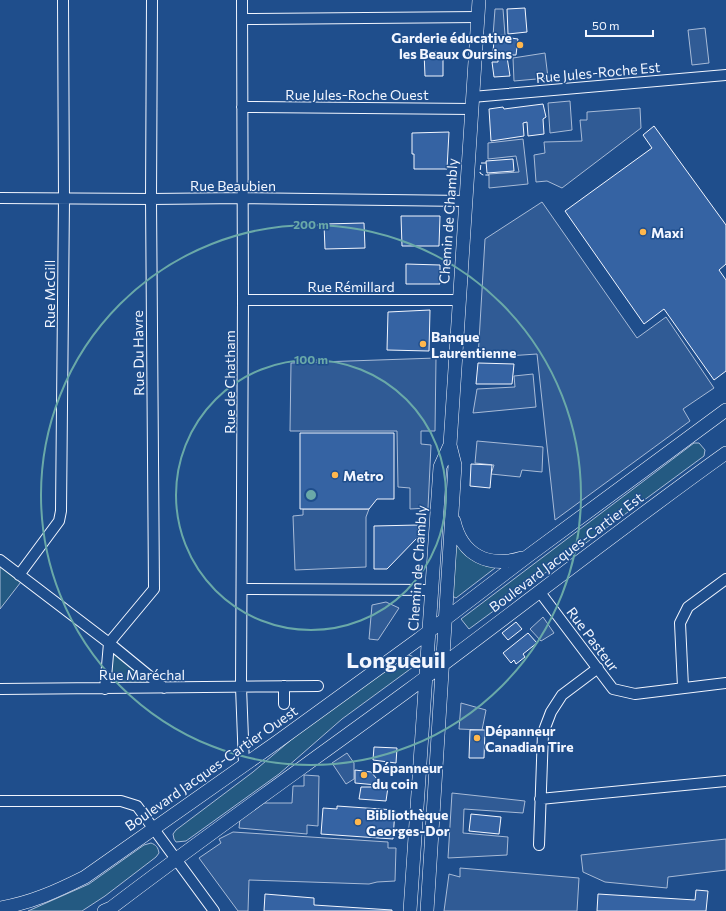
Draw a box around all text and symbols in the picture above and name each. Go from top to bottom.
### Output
scale bar [586,12,653,38]
text: 50 m [592,18,620,32]
place label: Garderie éducative les Beaux Oursins [391,29,512,62]
marker: Garderie éducative les Beaux Oursins [515,40,525,50]
street label: Rue Jules-Roche Est [535,58,661,86]
street label: Rue Jules-Roche Ouest [285,86,429,103]
street label: Chemin de Chambly [435,158,461,284]
street label: Rue Beaubien [190,177,276,194]
text: 200 m [293,217,329,231]
place label: Maxi [651,224,684,241]
marker: Maxi [638,227,648,237]
street label: Rue McGill [41,260,58,328]
street label: Rue Rémillard [307,278,395,295]
street label: Rue Du Havre [129,310,147,396]
place label: Banque Laurentienne [431,328,516,361]
street label: Rue de Chatham [221,330,238,434]
marker: Banque Laurentienne [418,339,428,349]
text: 100 m [294,352,328,366]
place label: Metro [343,467,384,484]
marker: Metro [330,470,340,480]
centre of rings [304,488,318,502]
street label: Boulevard Jacques-Cartier Est [486,488,647,615]
street label: Chemin de Chambly [404,505,430,631]
street label: Rue Pasteur [563,604,623,675]
district label: Longueuil [346,646,446,673]
street label: Rue Maréchal [99,666,185,683]
street label: Boulevard Jacques-Cartier Ouest [121,702,301,834]
place label: Dépanneur Canadian Tire [485,722,574,755]
marker: Dépanneur Canadian Tire [472,733,482,743]
place label: Dépanneur du coin [372,759,443,792]
marker: Dépanneur du coin [359,770,369,780]
place label: Bibliothèque Georges-Dor [366,806,450,839]
marker: Bibliothèque Georges-Dor [353,817,363,827]

